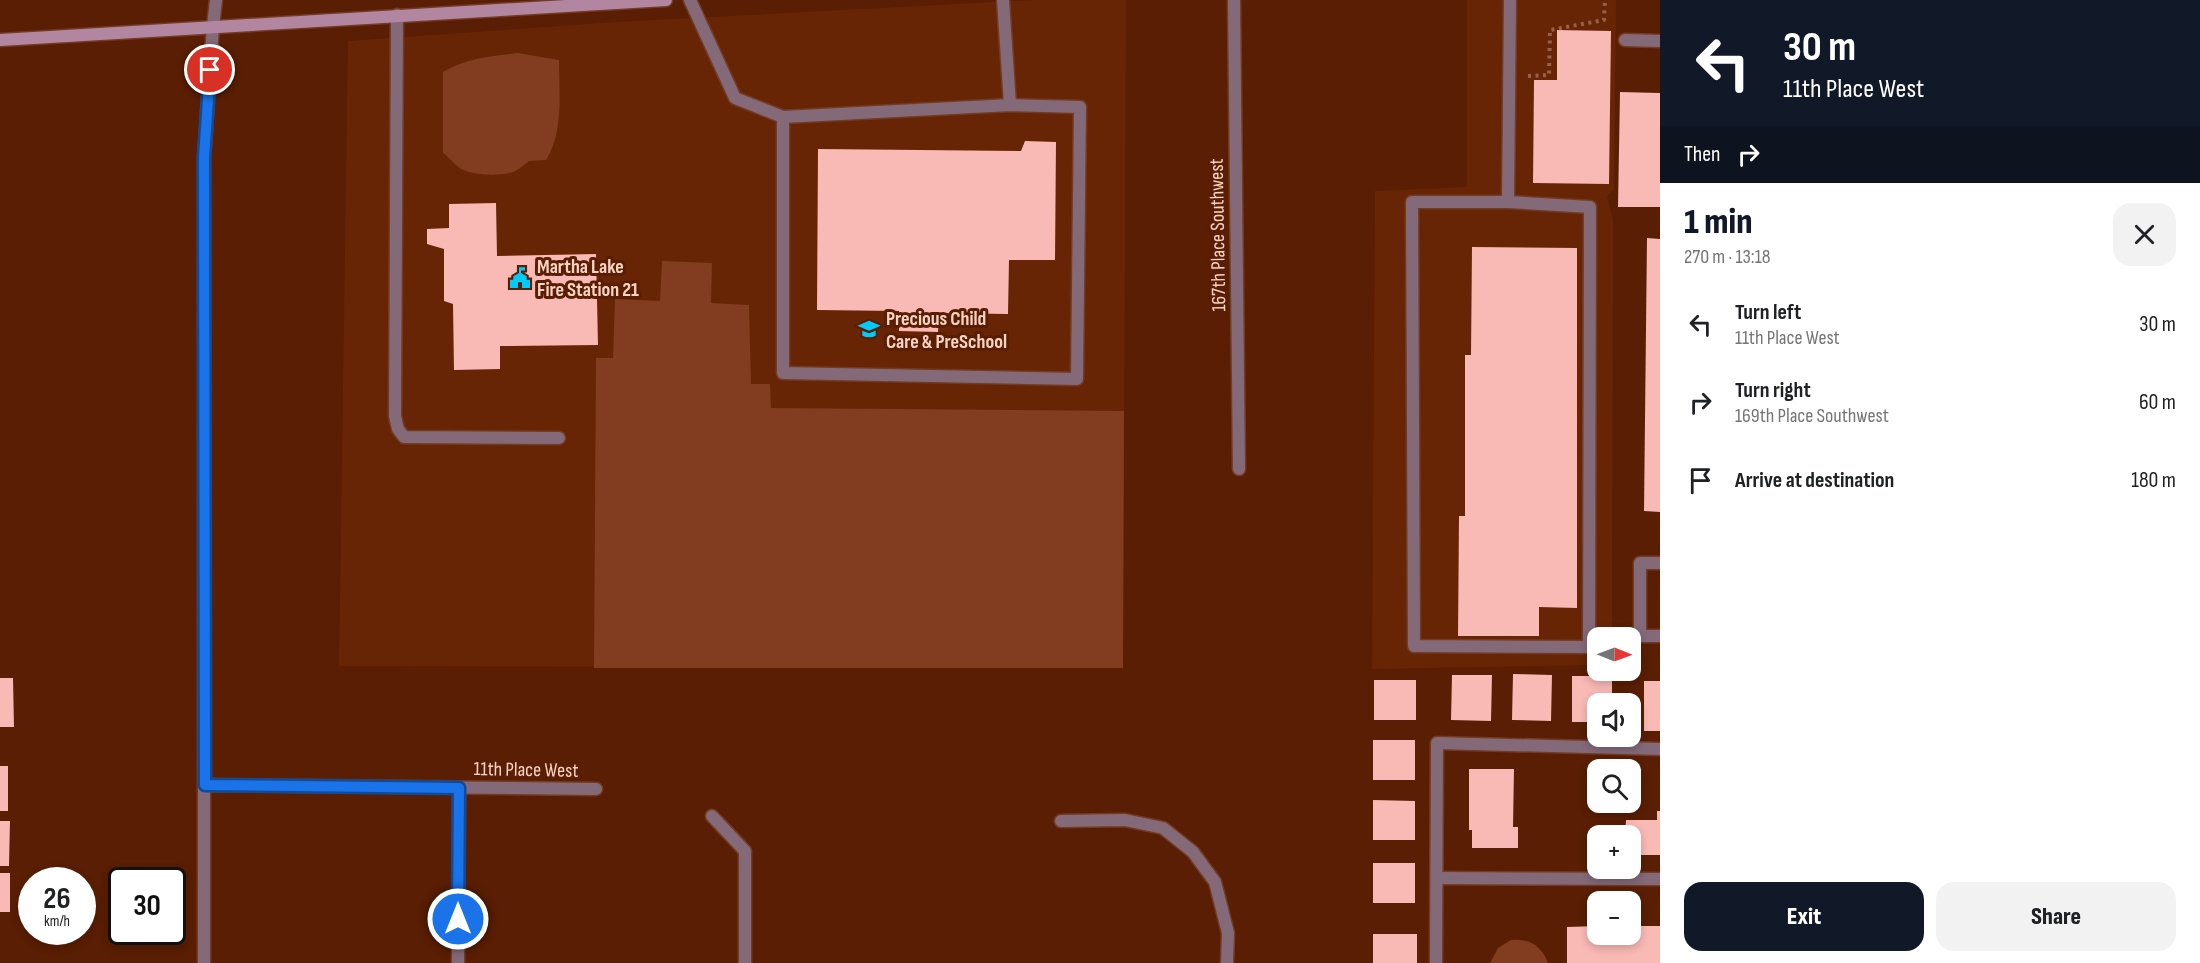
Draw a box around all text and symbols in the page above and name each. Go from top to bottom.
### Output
text: 30 m [1783,22,1856,73]
icon: left [1684,24,1762,102]
pin [184,44,235,95]
icon: arrive [193,53,226,86]
text: 11th Place West [1783,73,1924,105]
icon: right [1732,138,1765,171]
text: Then [1684,141,1720,168]
street label: 167th Place Southwest [1205,158,1231,312]
text: 1 min [1684,201,1752,244]
button: close [2113,203,2176,266]
text: 270 m · 13:18 [1684,245,1770,269]
place label: Martha Lake Fire Station 21 [537,255,639,302]
public building icon: Martha Lake Fire Station 21 [508,266,532,290]
text: Turn left [1735,299,1801,326]
place label: Precious Child Care & PreSchool [886,307,1007,354]
icon: left [1684,308,1717,341]
text: 30 m [2139,311,2176,338]
school or university icon: Precious Child Care & PreSchool [857,317,881,341]
text: 11th Place West [1735,326,1840,350]
text: Turn right [1735,377,1811,404]
icon: right [1684,386,1717,419]
text: 60 m [2139,389,2176,416]
text: 169th Place Southwest [1735,404,1889,428]
icon: arrive [1684,464,1717,497]
text: Arrive at destination [1735,467,1894,494]
text: 180 m [2131,467,2176,494]
north arrow [1587,627,1641,681]
map controls [1587,627,1641,945]
button: sound [1587,693,1641,747]
street label: 11th Place West [473,757,579,783]
button: search [1587,759,1641,813]
button: + [1587,825,1641,879]
speed limit sign: 30 [108,867,186,945]
text: 26 [43,881,71,917]
button: Exit [1684,882,1924,951]
button: Share [1936,882,2176,951]
position arrow [426,887,490,951]
button: − [1587,891,1641,945]
text: km/h [44,912,70,931]

